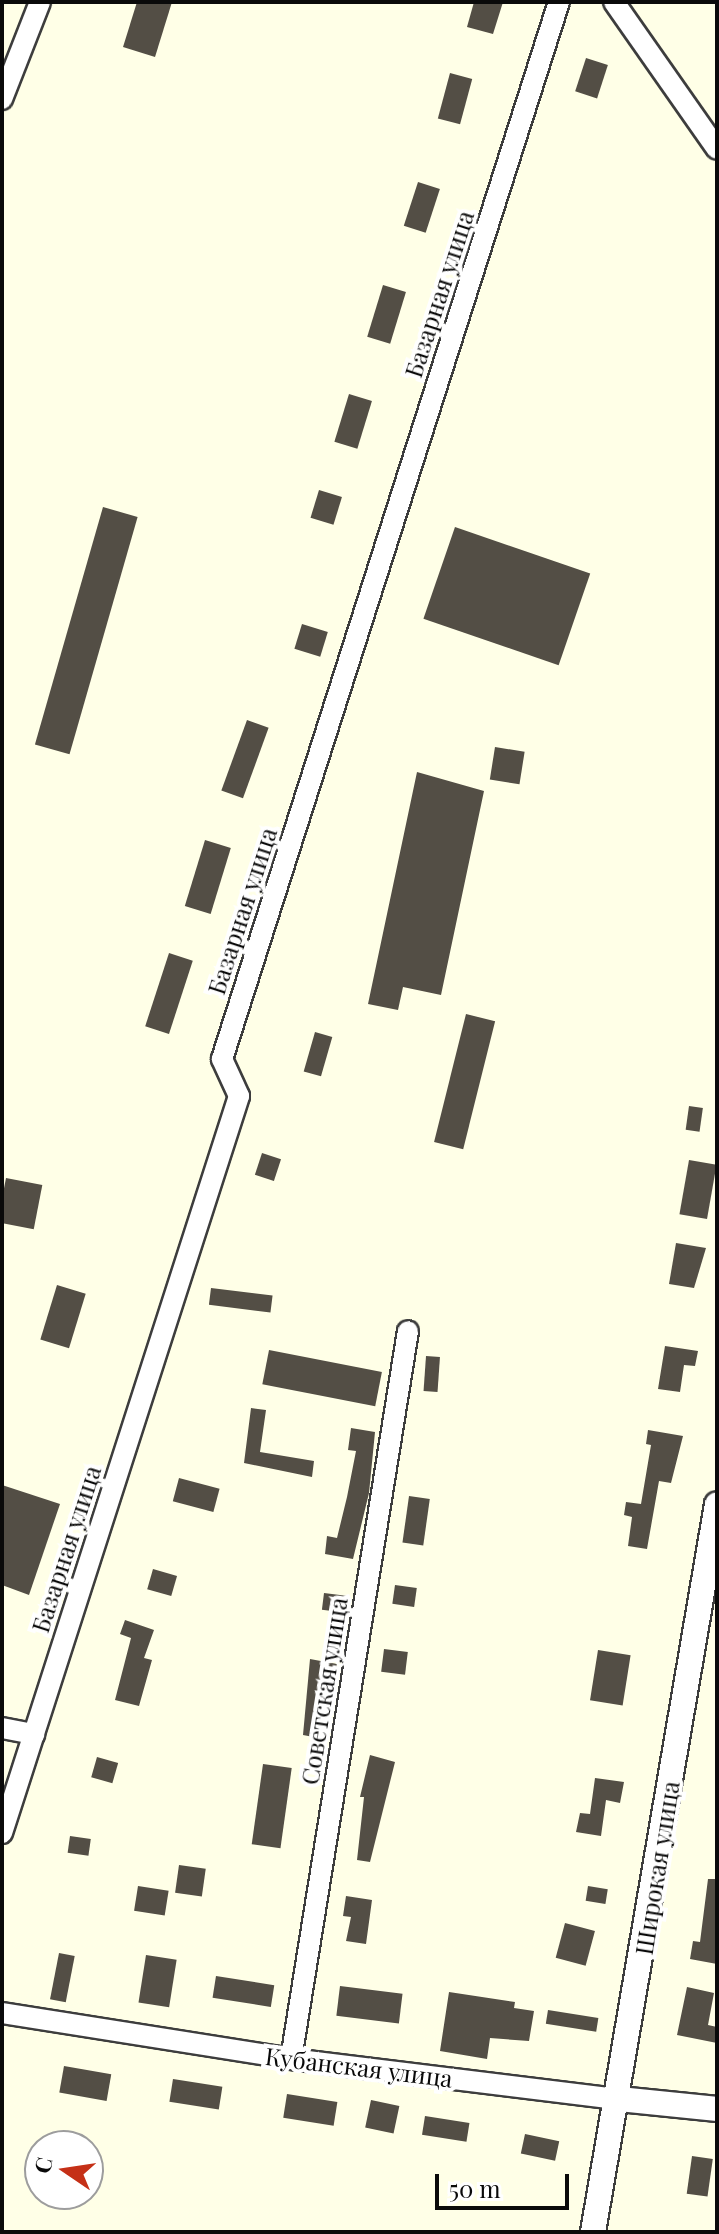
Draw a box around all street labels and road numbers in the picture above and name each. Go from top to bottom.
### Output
street label: Базарная улица [398,207,480,381]
street label: Базарная улица [201,824,283,998]
street label: Базарная улица [25,1462,107,1636]
street label: Советская улица [295,1595,353,1787]
street label: Широкая улица [629,1779,685,1957]
street label: Кубанская улица [264,2041,454,2093]

